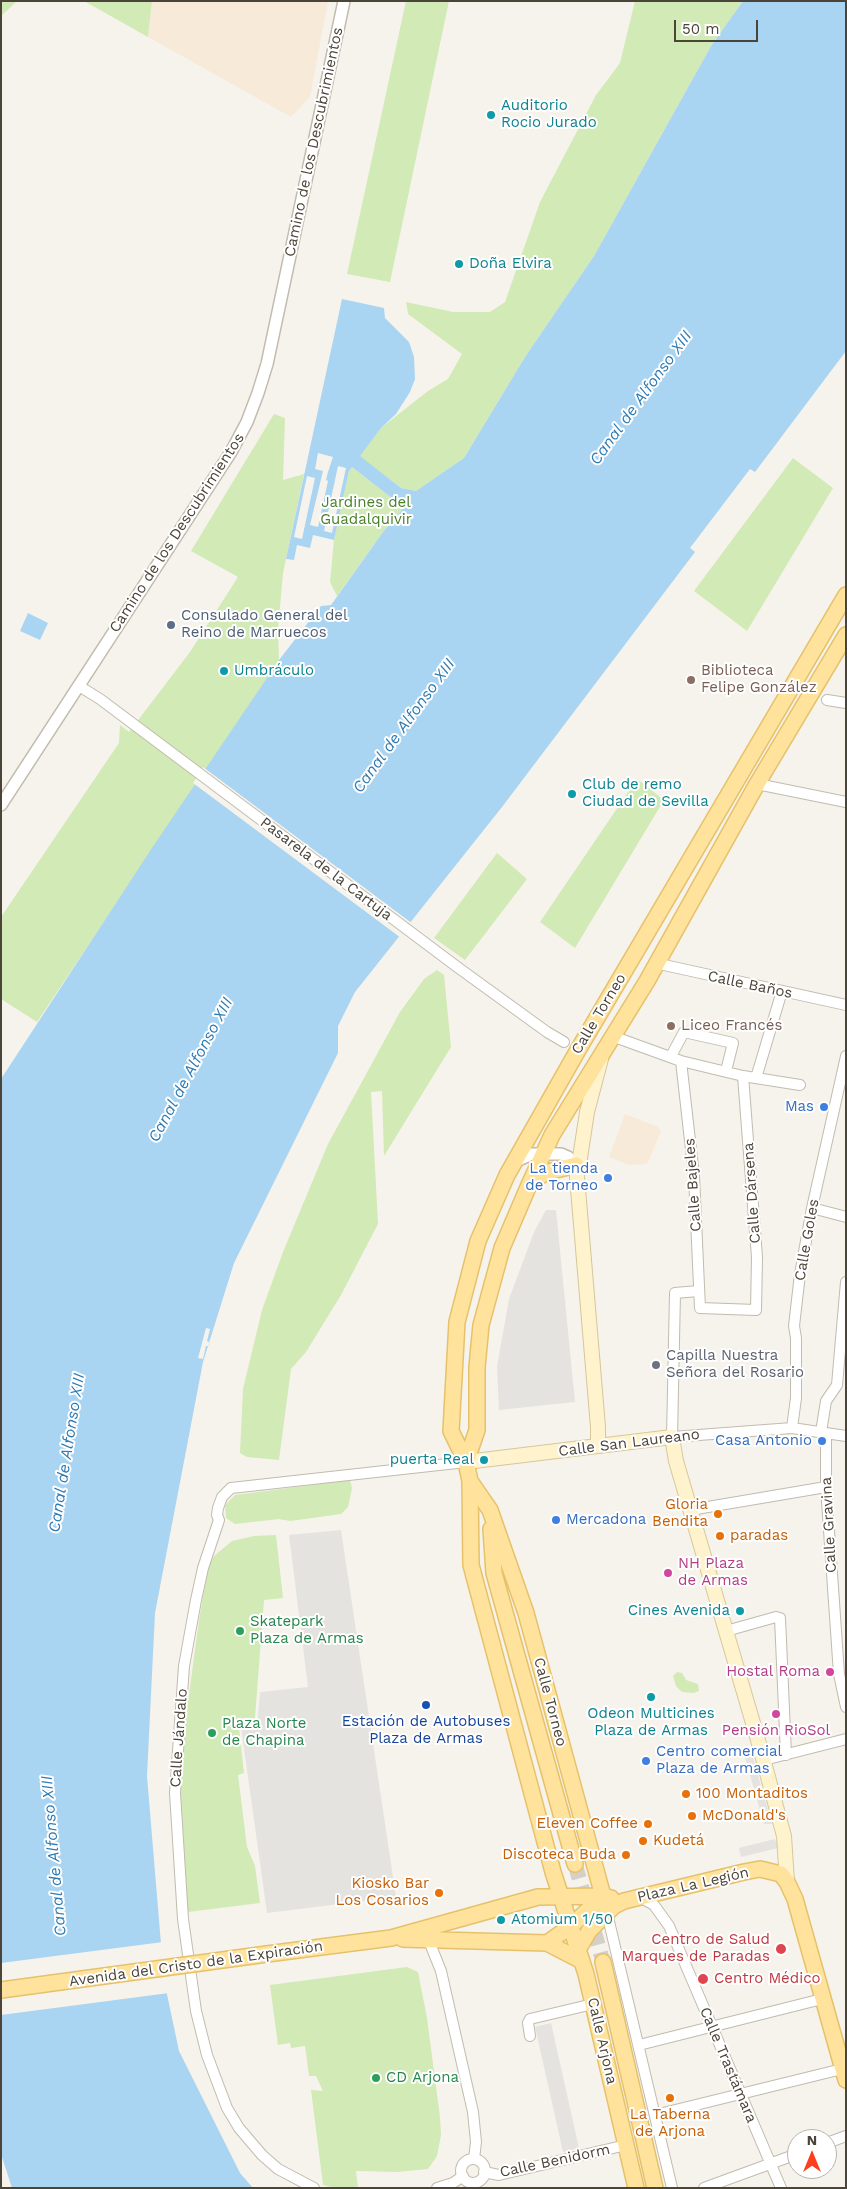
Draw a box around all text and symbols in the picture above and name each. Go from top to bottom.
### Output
scale bar [677,10,761,42]
text: 50 m [682,20,719,38]
street label: Camino de los Descubrimientos [281,26,347,258]
place label: Auditorio Rocio Jurado [501,97,597,132]
marker: Auditorio Rocio Jurado [485,109,497,121]
place label: Doña Elvira [469,255,552,273]
marker: Doña Elvira [453,258,465,270]
water label: Canal de Alfonso XIII [586,327,696,469]
street label: Camino de los Descubrimientos [106,430,248,636]
park label: Jardines del Guadalquivir [320,494,412,529]
place label: Consulado General del Reino de Marruecos [181,607,348,642]
marker: Consulado General del Reino de Marruecos [165,619,177,631]
water label: Canal de Alfonso XIII [349,655,459,797]
place label: Umbráculo [234,662,314,680]
place label: Biblioteca Felipe González [701,662,817,697]
marker: Umbráculo [218,665,230,677]
marker: Biblioteca Felipe González [685,674,697,686]
place label: Club de remo Ciudad de Sevilla [582,776,709,811]
marker: Club de remo Ciudad de Sevilla [566,788,578,800]
street label: Pasarela de la Cartuja [256,813,396,925]
street label: Calle Baños [706,967,794,1003]
street label: Calle Torneo [568,970,630,1058]
water label: Canal de Alfonso XIII [145,994,237,1146]
place label: Liceo Francés [681,1017,782,1035]
marker: Liceo Francés [665,1020,677,1032]
place label: Mas [785,1098,814,1116]
marker: Mas [818,1101,830,1113]
street label: Calle Bajeles [681,1138,705,1232]
street label: Calle Dársena [739,1142,765,1244]
place label: La tienda de Torneo [525,1160,598,1195]
marker: La tienda de Torneo [602,1172,614,1184]
street label: Calle Goles [791,1198,823,1282]
place label: Capilla Nuestra Señora del Rosario [666,1347,804,1382]
marker: Capilla Nuestra Señora del Rosario [650,1359,662,1371]
water label: Canal de Alfonso XIII [45,1372,89,1534]
street label: Calle San Laureano [557,1425,701,1461]
place label: Casa Antonio [715,1432,812,1450]
marker: Casa Antonio [816,1435,828,1447]
place label: puerta Real [390,1451,474,1469]
marker: puerta Real [478,1454,490,1466]
street label: Calle Gravina [817,1476,841,1574]
place label: Gloria Bendita [652,1496,708,1531]
marker: Gloria Bendita [712,1508,724,1520]
place label: Mercadona [566,1511,646,1529]
marker: Mercadona [550,1514,562,1526]
place label: paradas [730,1527,788,1545]
marker: paradas [714,1530,726,1542]
place label: NH Plaza de Armas [678,1555,748,1590]
marker: NH Plaza de Armas [662,1567,674,1579]
place label: Cines Avenida [628,1602,730,1620]
marker: Cines Avenida [734,1605,746,1617]
place label: Skatepark Plaza de Armas [250,1613,364,1648]
marker: Skatepark Plaza de Armas [234,1625,246,1637]
street label: Calle Torneo [530,1656,570,1748]
place label: Hostal Roma [726,1663,820,1681]
marker: Hostal Roma [824,1666,836,1678]
street label: Calle Jándalo [167,1688,191,1788]
marker: Odeon Multicines Plaza de Armas [645,1691,657,1703]
marker: Estación de Autobuses Plaza de Armas [420,1699,432,1711]
place label: Odeon Multicines Plaza de Armas [587,1705,715,1740]
marker: Pensión RioSol [770,1708,782,1720]
place label: Estación de Autobuses Plaza de Armas [342,1713,510,1748]
place label: Plaza Norte de Chapina [222,1715,306,1750]
place label: Pensión RioSol [722,1722,830,1740]
marker: Plaza Norte de Chapina [206,1727,218,1739]
place label: Centro comercial Plaza de Armas [656,1743,782,1778]
marker: Centro comercial Plaza de Armas [640,1755,652,1767]
water label: Canal de Alfonso XIII [37,1775,71,1937]
place label: 100 Montaditos [696,1785,808,1803]
marker: 100 Montaditos [680,1788,692,1800]
place label: McDonald's [702,1807,786,1825]
marker: McDonald's [686,1810,698,1822]
place label: Eleven Coffee [536,1815,638,1833]
marker: Eleven Coffee [642,1818,654,1830]
place label: Kudetá [653,1832,704,1850]
marker: Kudetá [637,1835,649,1847]
place label: Discoteca Buda [502,1846,616,1864]
marker: Discoteca Buda [620,1849,632,1861]
street label: Plaza La Legión [635,1863,751,1907]
place label: Kiosko Bar Los Cosarios [336,1875,429,1910]
marker: Kiosko Bar Los Cosarios [433,1887,445,1899]
place label: Atomium 1/50 [511,1911,613,1929]
marker: Atomium 1/50 [495,1914,507,1926]
place label: Centro de Salud Marques de Paradas [622,1931,770,1966]
street label: Avenida del Cristo de la Expiración [68,1937,324,1991]
marker: Centro de Salud Marques de Paradas [774,1942,788,1956]
place label: Centro Médico [714,1970,821,1988]
marker: Centro Médico [696,1972,710,1986]
street label: Calle Arjona [583,1996,621,2086]
street label: Calle Trastámara [695,2004,761,2126]
place label: CD Arjona [386,2069,459,2087]
marker: CD Arjona [370,2072,382,2084]
marker: La Taberna de Arjona [664,2092,676,2104]
place label: La Taberna de Arjona [630,2106,710,2141]
north arrow [787,2129,837,2179]
text: N [807,2132,817,2148]
street label: Calle Benidorm [498,2141,612,2181]

